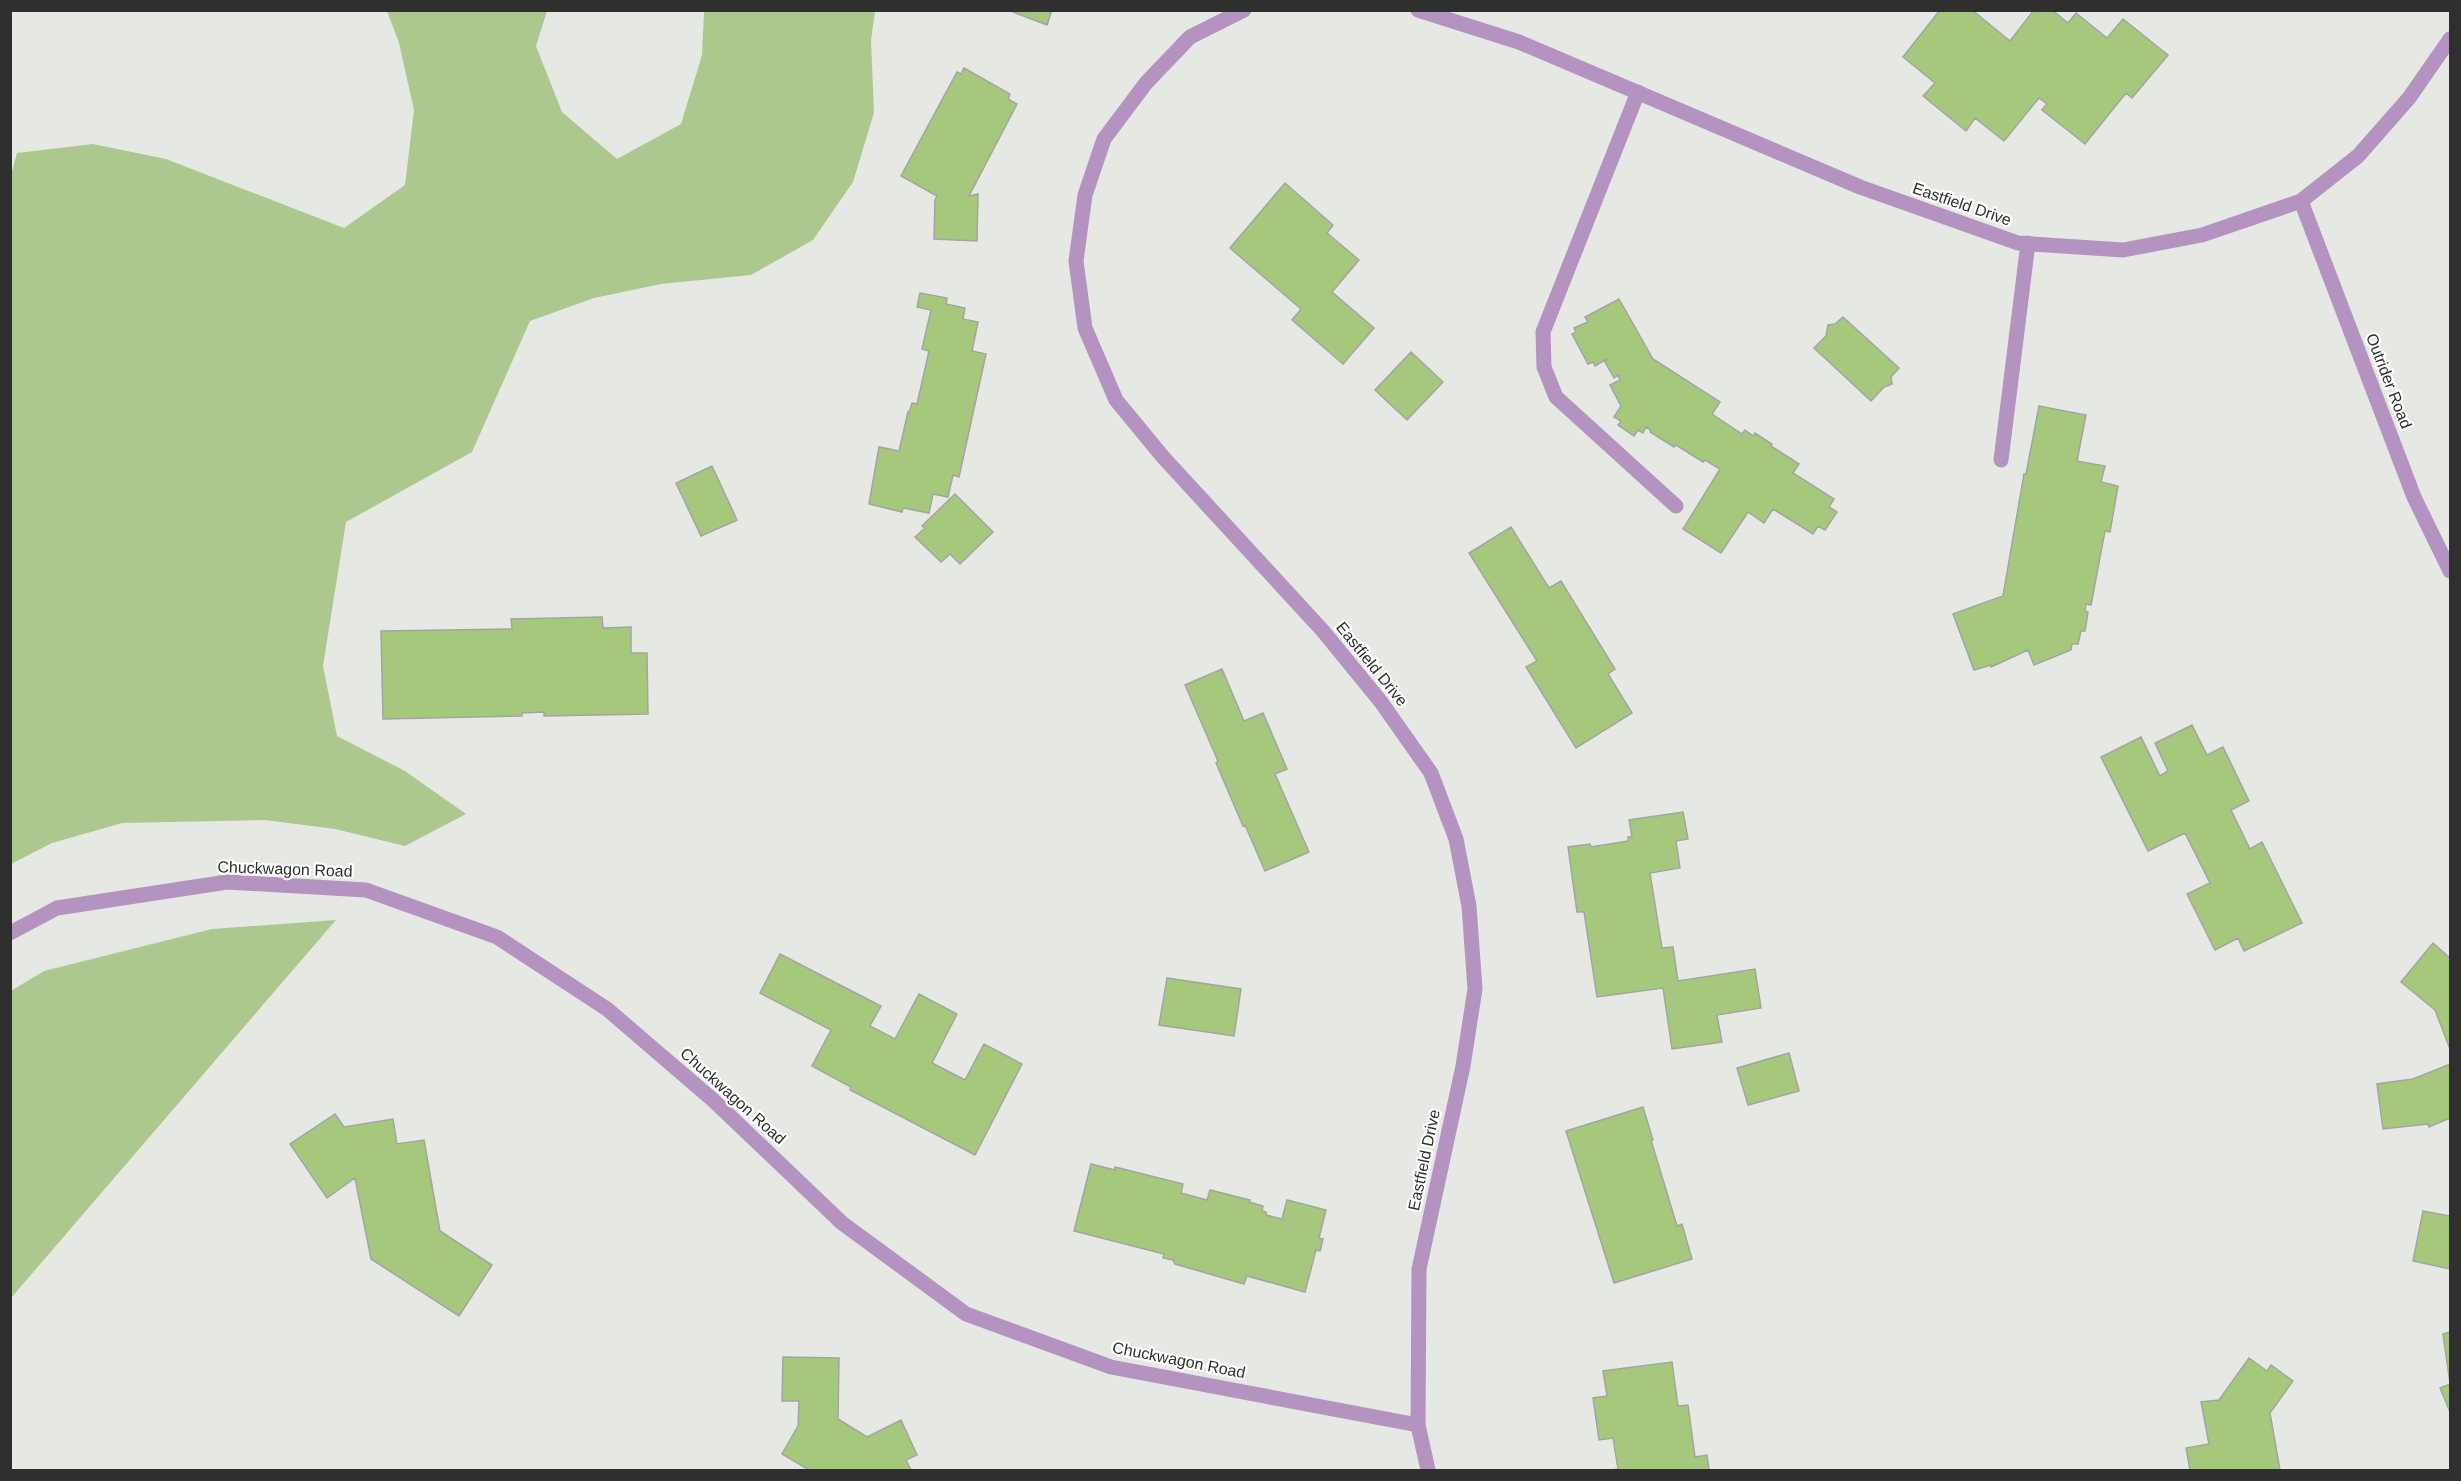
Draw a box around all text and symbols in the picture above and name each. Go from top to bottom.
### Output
street label: Eastfield Drive [1910,179,2014,229]
street label: Outrider Road [2363,331,2415,431]
street label: Eastfield Drive [1333,619,1411,710]
street label: Chuckwagon Road [217,858,353,880]
street label: Chuckwagon Road [677,1044,789,1148]
street label: Eastfield Drive [1405,1108,1443,1212]
street label: Chuckwagon Road [1111,1339,1247,1381]

